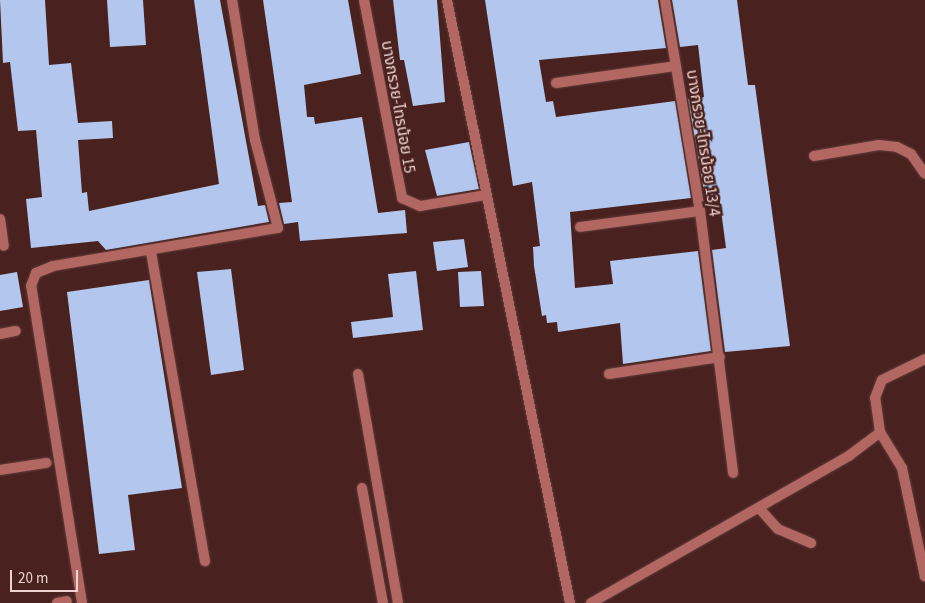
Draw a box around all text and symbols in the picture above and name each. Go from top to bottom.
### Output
street label: บางกรวย-ไทรน้อย 15 [377,39,419,175]
street label: บางกรวย-ไทรน้อย 13/4 [682,68,724,218]
scale bar [12,560,80,592]
text: 20 m [18,568,48,589]

